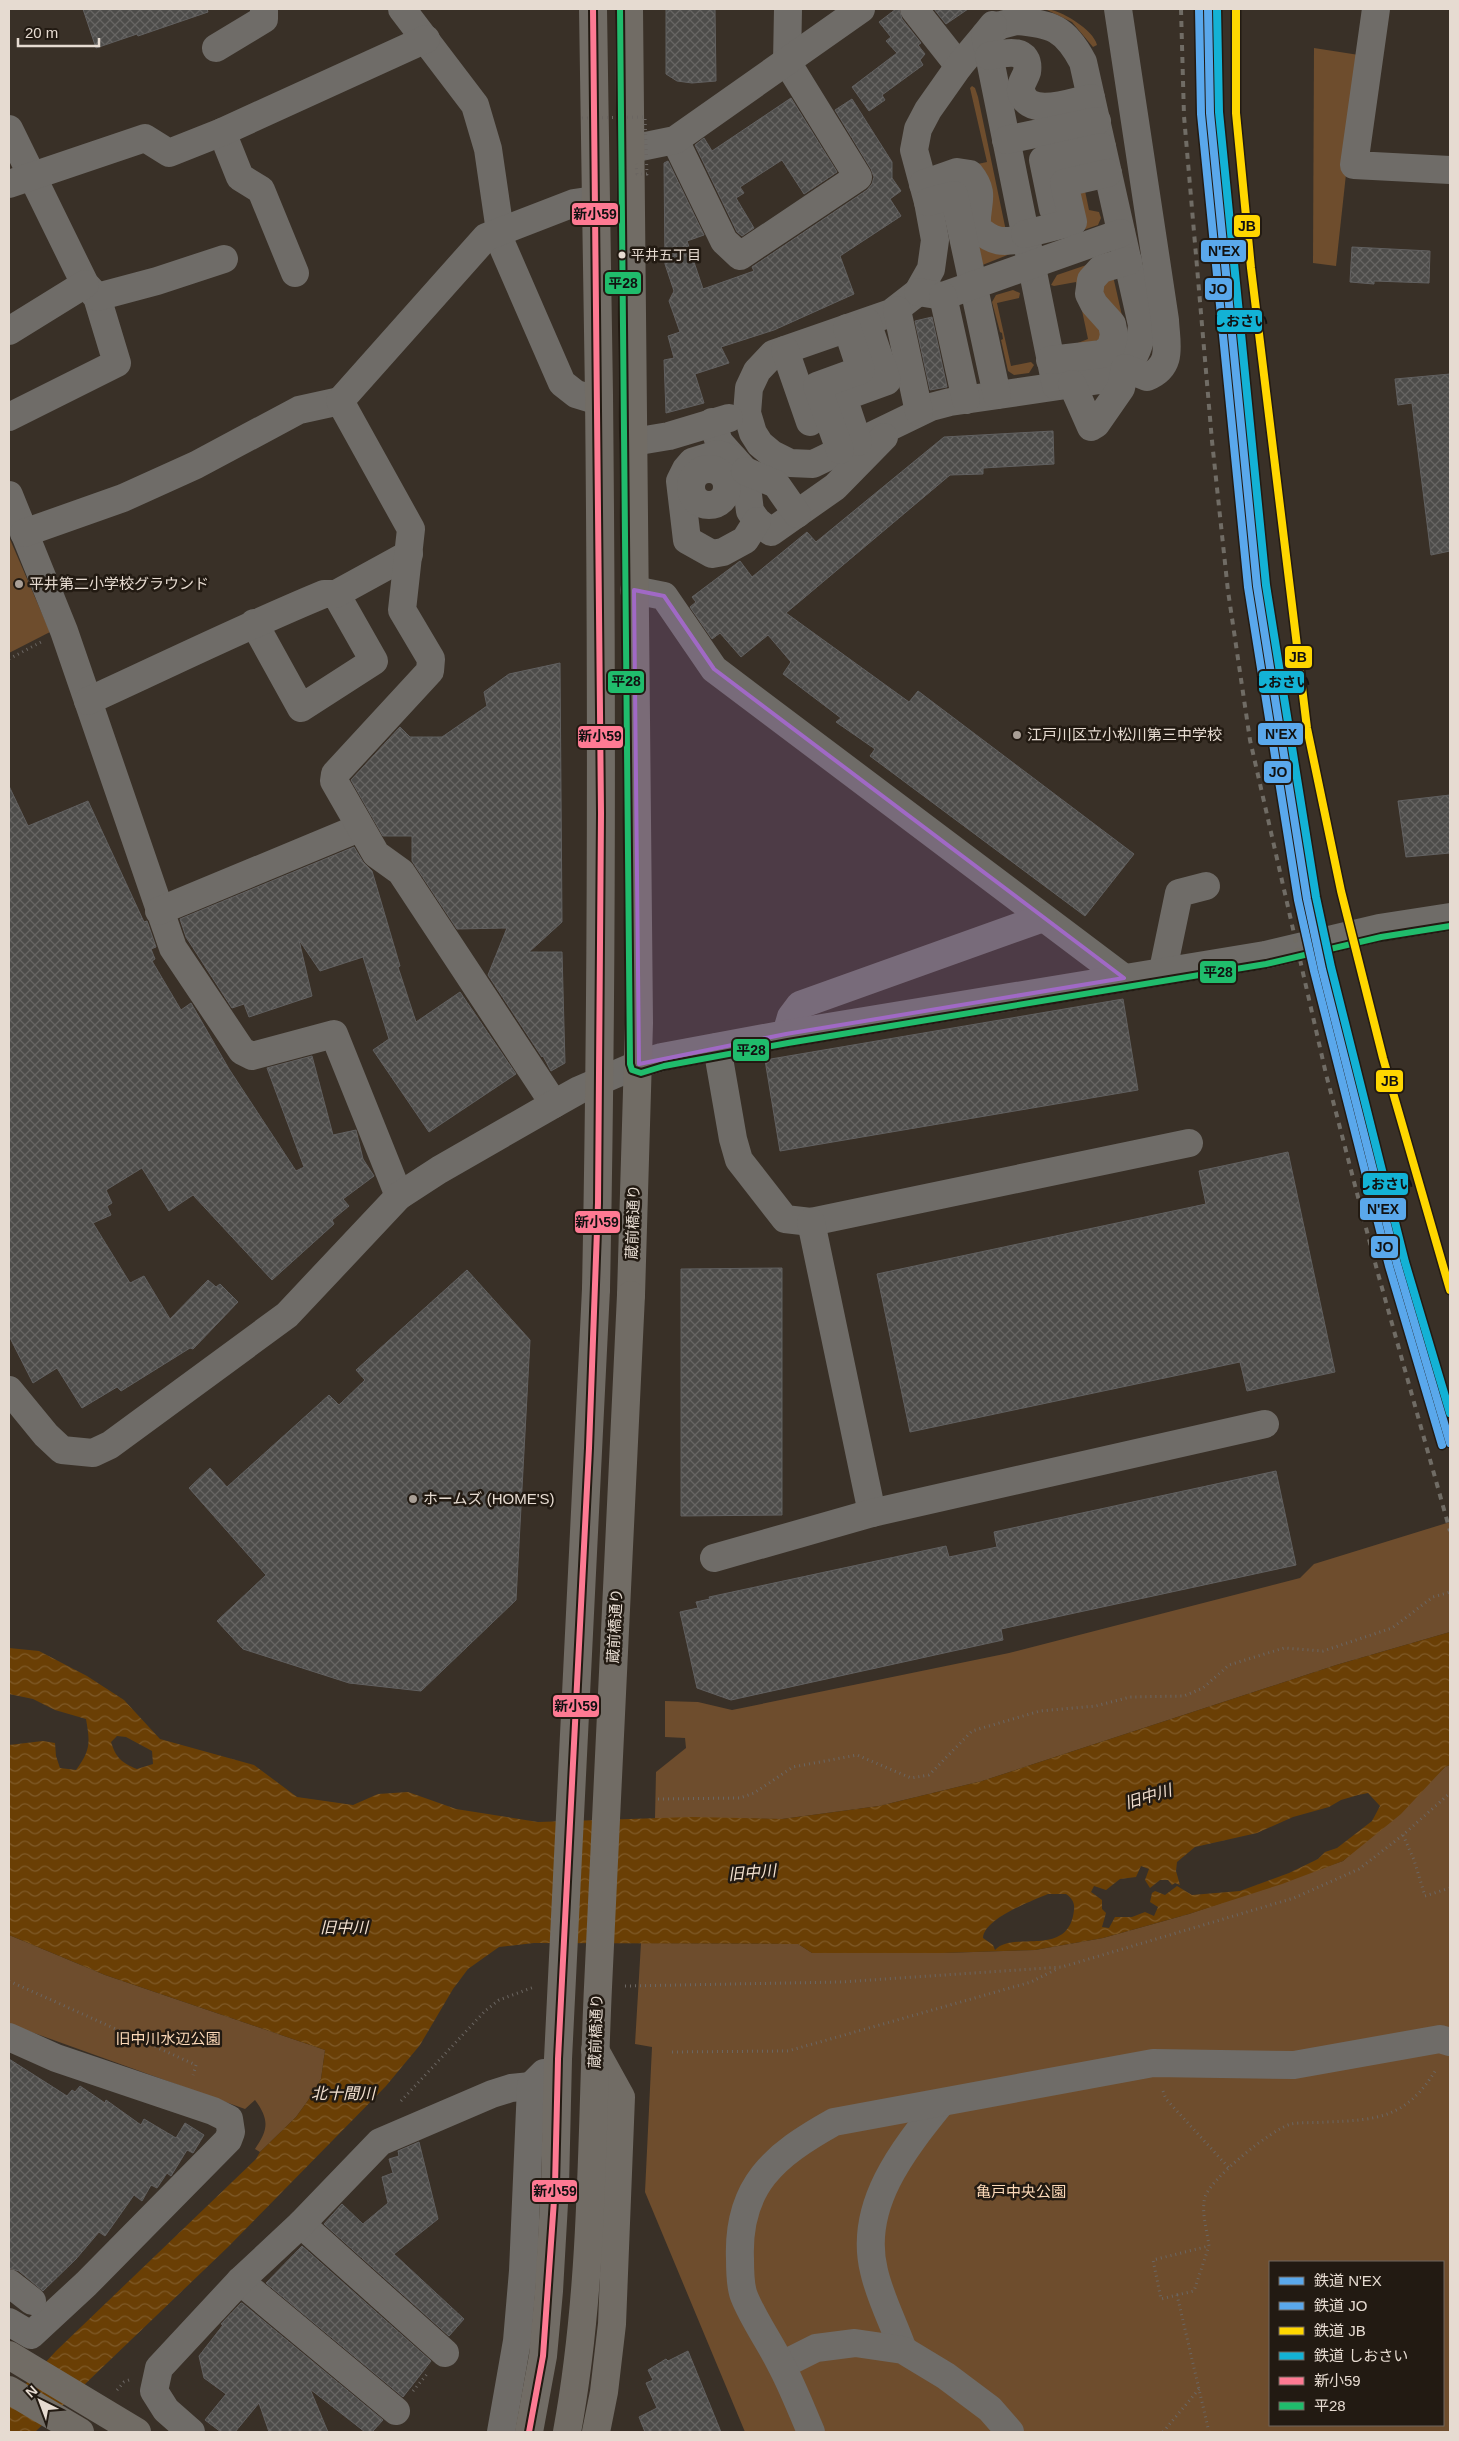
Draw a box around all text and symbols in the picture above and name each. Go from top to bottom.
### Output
scale bar [18,15,99,47]
text: 20 m [25,24,58,41]
line badge: 新小59 [571,202,619,226]
text: 新小59 [573,206,617,222]
line badge: JB [1233,214,1261,238]
text: JB [1238,218,1256,234]
line badge: N'EX [1200,239,1247,263]
text: N'EX [1208,243,1241,259]
place label: 平井五丁目 [631,247,701,263]
marker: 平井五丁目 [617,250,627,260]
line badge: 平28 [604,271,642,295]
text: 平28 [608,275,638,291]
line badge: JO [1204,277,1233,301]
text: JO [1209,281,1227,297]
line badge: しおさい [1216,309,1263,333]
text: しおさい [1212,313,1268,329]
place label: 平井第二小学校グラウンド [29,575,209,592]
marker: 平井第二小学校グラウンド [13,578,25,590]
line badge: JB [1284,645,1313,669]
text: JB [1289,649,1307,665]
line badge: 平28 [607,670,645,694]
line badge: しおさい [1258,670,1305,694]
text: 平28 [611,673,641,689]
text: しおさい [1254,674,1310,690]
line badge: N'EX [1257,722,1304,746]
line badge: 新小59 [577,725,624,749]
place label: 江戸川区立小松川第三中学校 [1027,726,1222,743]
text: N'EX [1265,726,1298,742]
text: 新小59 [578,728,622,744]
marker: 江戸川区立小松川第三中学校 [1011,729,1023,741]
line badge: JO [1263,760,1292,784]
text: JO [1269,764,1287,780]
line badge: 平28 [1199,960,1237,984]
text: 平28 [1203,964,1233,980]
line badge: 平28 [732,1038,770,1062]
text: 平28 [736,1042,766,1058]
line badge: JB [1375,1069,1404,1093]
text: JB [1381,1073,1399,1089]
line badge: しおさい [1362,1172,1409,1196]
text: しおさい [1357,1176,1413,1192]
street label: 蔵前橋通り [623,1184,642,1260]
line badge: N'EX [1359,1197,1407,1221]
text: N'EX [1367,1201,1400,1217]
line badge: 新小59 [574,1210,621,1234]
text: 新小59 [575,1214,619,1230]
line badge: JO [1370,1235,1399,1259]
text: JO [1375,1239,1393,1255]
place label: ホームズ (HOME'S) [423,1490,555,1507]
marker: ホームズ (HOME'S) [407,1493,419,1505]
street label: 蔵前橋通り [604,1588,625,1664]
line badge: 新小59 [552,1694,600,1718]
text: 新小59 [554,1698,598,1714]
water label: 旧中川 [1123,1781,1175,1812]
water label: 旧中川 [727,1862,779,1883]
water label: 旧中川 [320,1919,370,1936]
street label: 蔵前橋通り [586,1993,605,2069]
park label: 旧中川水辺公園 [115,2030,221,2047]
water label: 北十間川 [311,2085,377,2102]
line badge: 新小59 [531,2179,578,2203]
text: 新小59 [533,2183,577,2199]
park label: 亀戸中央公園 [976,2183,1066,2200]
legend [1269,2261,1444,2426]
text: 鉄道 N'EX [1314,2272,1382,2289]
text: 鉄道 JO [1314,2297,1367,2314]
text: 鉄道 JB [1314,2322,1366,2339]
text: 鉄道 しおさい [1314,2347,1408,2364]
text: 新小59 [1314,2372,1361,2389]
north arrow [15,2376,65,2426]
text: N [22,2382,40,2401]
text: 平28 [1314,2397,1346,2414]

